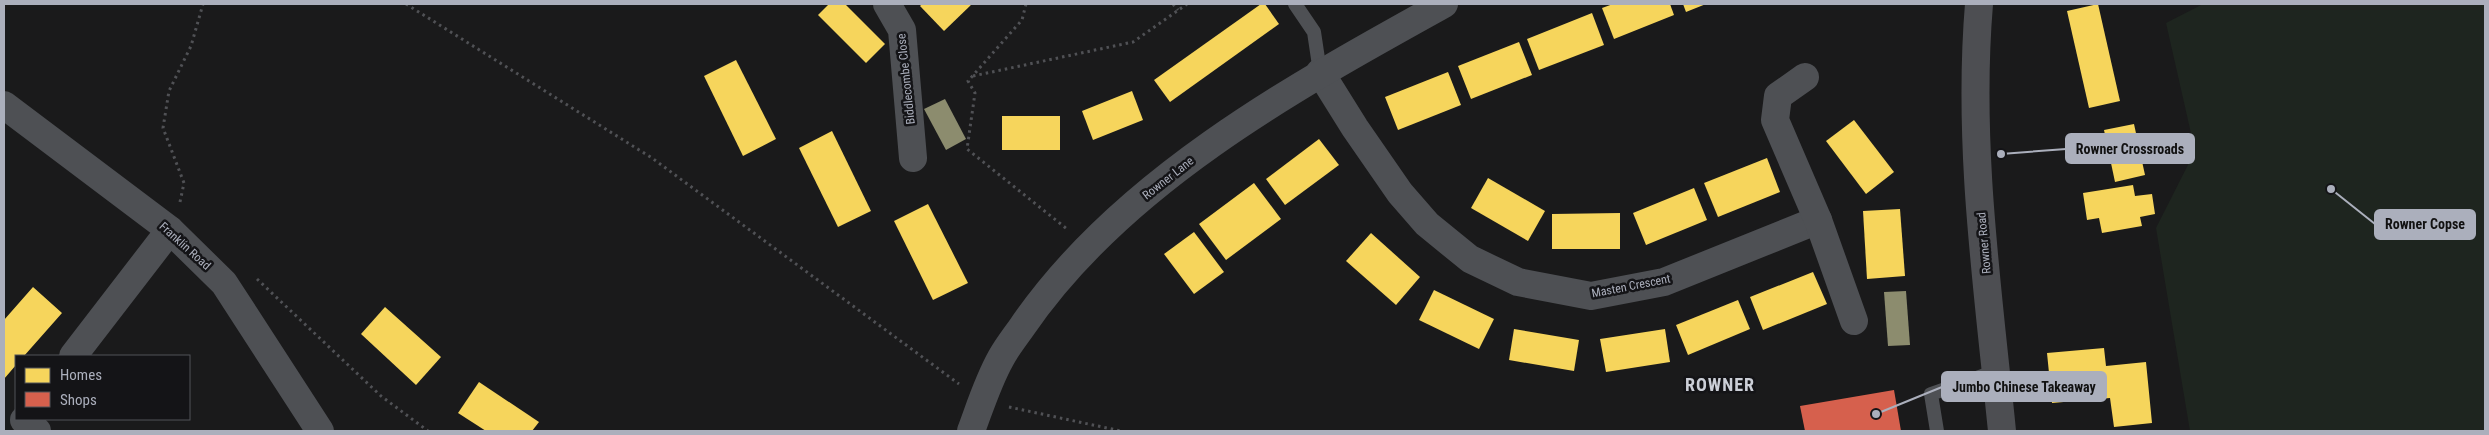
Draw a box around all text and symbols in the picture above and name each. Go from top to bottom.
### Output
street label: Biddlecombe Close [894,33,918,125]
callout: Rowner Crossroads [2066,134,2194,163]
text: Rowner Crossroads [2076,141,2184,157]
street label: Rowner Lane [1140,153,1197,202]
callout: Rowner Copse [2375,210,2475,239]
street label: Rowner Road [1974,211,1994,275]
text: Rowner Copse [2385,216,2465,232]
street label: Franklin Road [156,219,214,273]
street label: Masten Crescent [1590,271,1672,301]
legend [15,355,190,420]
text: Homes [60,366,102,384]
callout: Jumbo Chinese Takeaway [1942,372,2106,401]
district label: ROWNER [1685,374,1755,395]
text: Jumbo Chinese Takeaway [1952,379,2097,395]
text: Shops [60,391,97,409]

